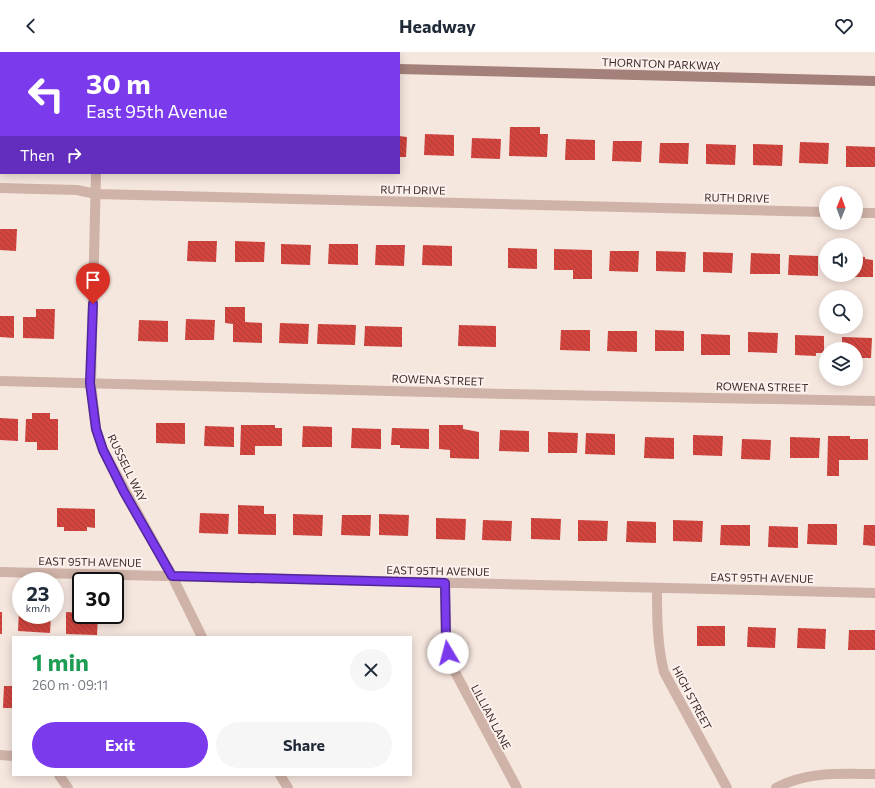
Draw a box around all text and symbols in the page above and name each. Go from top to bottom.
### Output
icon: back [20,15,42,37]
text: Headway [399,15,476,37]
icon: heart [833,15,855,37]
street label: THORNTON PARKWAY [601,55,721,72]
text: 30 m [86,66,151,100]
icon: left [20,68,72,120]
text: East 95th Avenue [86,100,227,122]
icon: right [63,144,85,166]
text: Then [20,146,55,164]
street label: RUTH DRIVE [380,182,446,197]
north arrow [819,186,863,230]
map controls [819,186,863,386]
street label: RUTH DRIVE [704,190,770,205]
button: sound [819,238,863,282]
pin [76,263,110,304]
icon: arrive [82,269,104,291]
button: search [819,290,863,334]
button: layers [819,342,863,386]
street label: ROWENA STREET [392,371,484,388]
street label: ROWENA STREET [716,379,808,394]
street label: RUSSELL WAY [105,432,149,504]
street label: EAST 95TH AVENUE [38,554,142,569]
street label: EAST 95TH AVENUE [386,563,490,578]
street label: EAST 95TH AVENUE [710,570,814,585]
speed limit sign: 30 [72,572,124,624]
text: 23 [26,581,50,605]
text: km/h [26,602,50,614]
position arrow [427,632,469,674]
text: 1 min [32,647,89,676]
button: close [350,649,392,691]
street label: HIGH STREET [670,664,715,732]
text: 260 m · 09:11 [32,677,108,693]
street label: LILLIAN LANE [469,682,514,751]
button: Exit [32,722,208,768]
button: Share [216,722,392,768]

